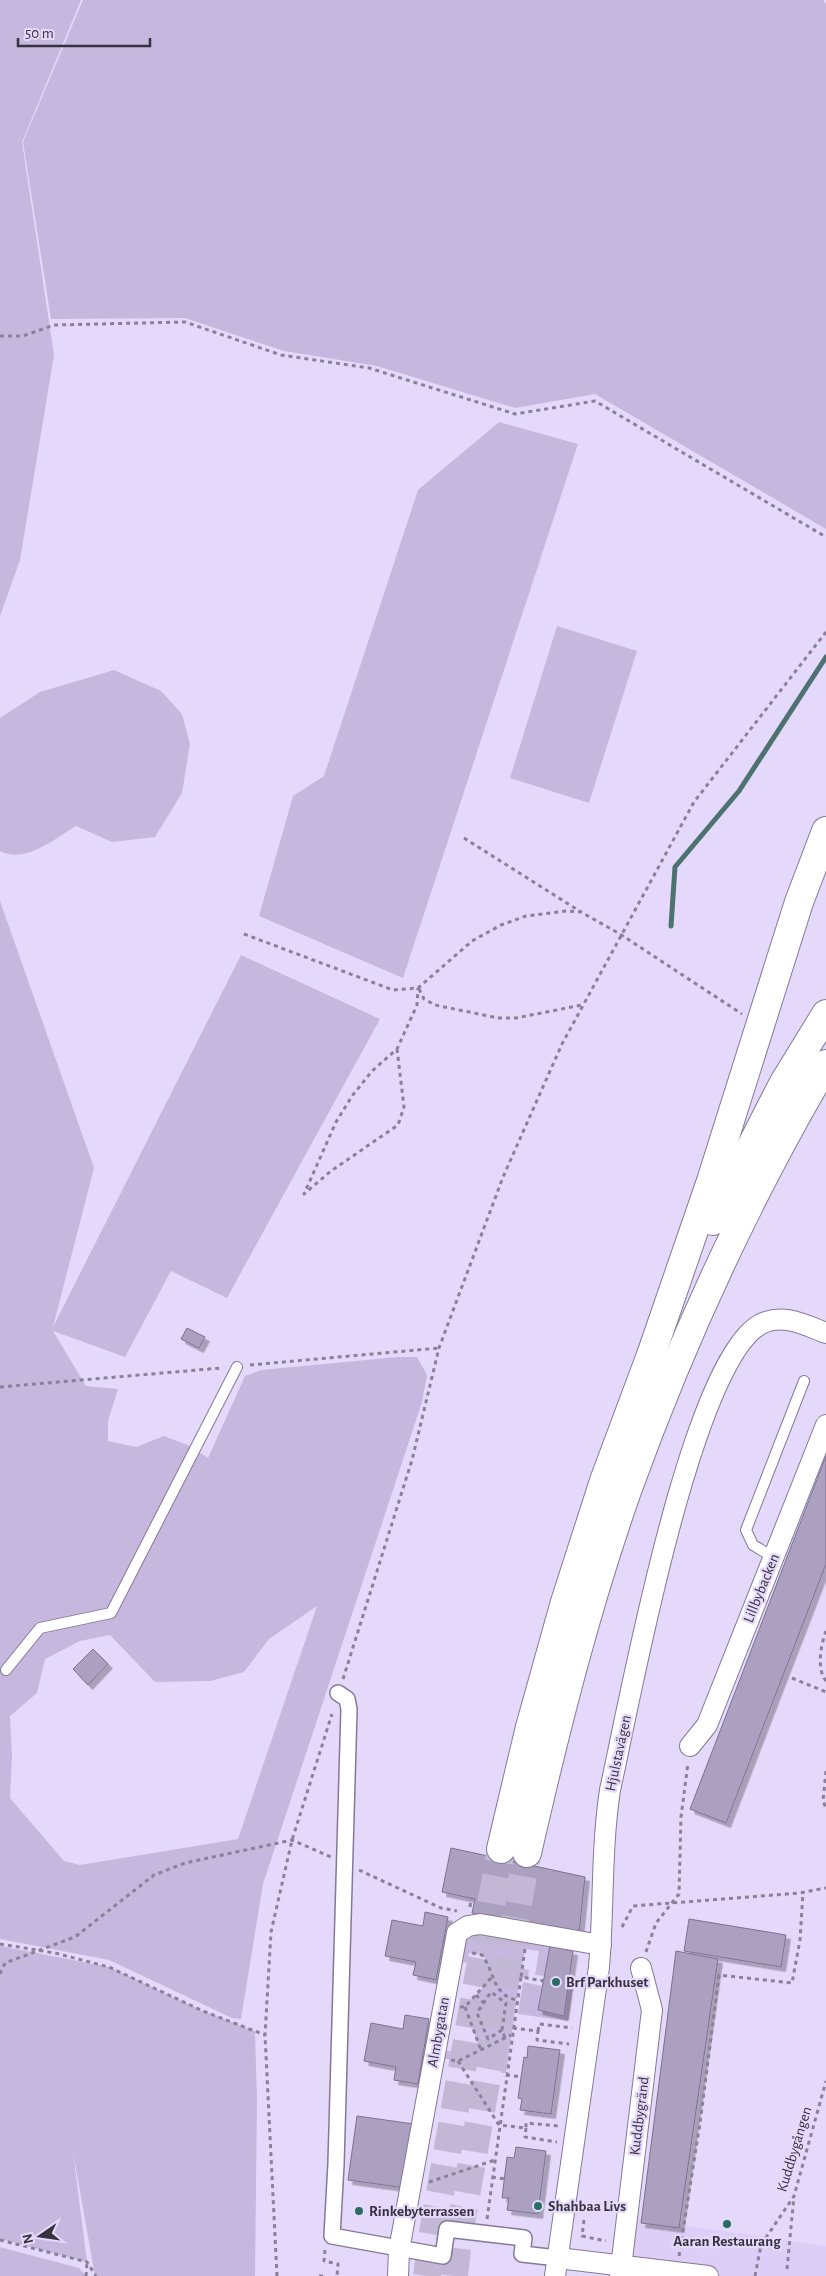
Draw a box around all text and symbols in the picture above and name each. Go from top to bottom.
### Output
scale bar [18,15,150,47]
text: 50 m [25,26,54,41]
street label: Lillbybacken [741,1552,782,1625]
street label: Hjulstavägen [603,1714,634,1793]
place label: Brf Parkhuset [566,1975,648,1990]
marker: Brf Parkhuset [550,1976,562,1988]
street label: Almbygatan [425,1996,452,2068]
street label: Kuddbygränd [627,2076,652,2156]
street label: Kuddbygången [774,2105,815,2194]
place label: Shahbaa Livs [548,2199,626,2214]
marker: Shahbaa Livs [532,2200,544,2212]
place label: Rinkebyterrassen [369,2204,474,2219]
marker: Rinkebyterrassen [353,2205,365,2217]
north arrow [15,2211,65,2261]
marker: Aaran Restaurang [721,2218,733,2230]
text: N [20,2232,36,2245]
place label: Aaran Restaurang [673,2234,781,2249]

